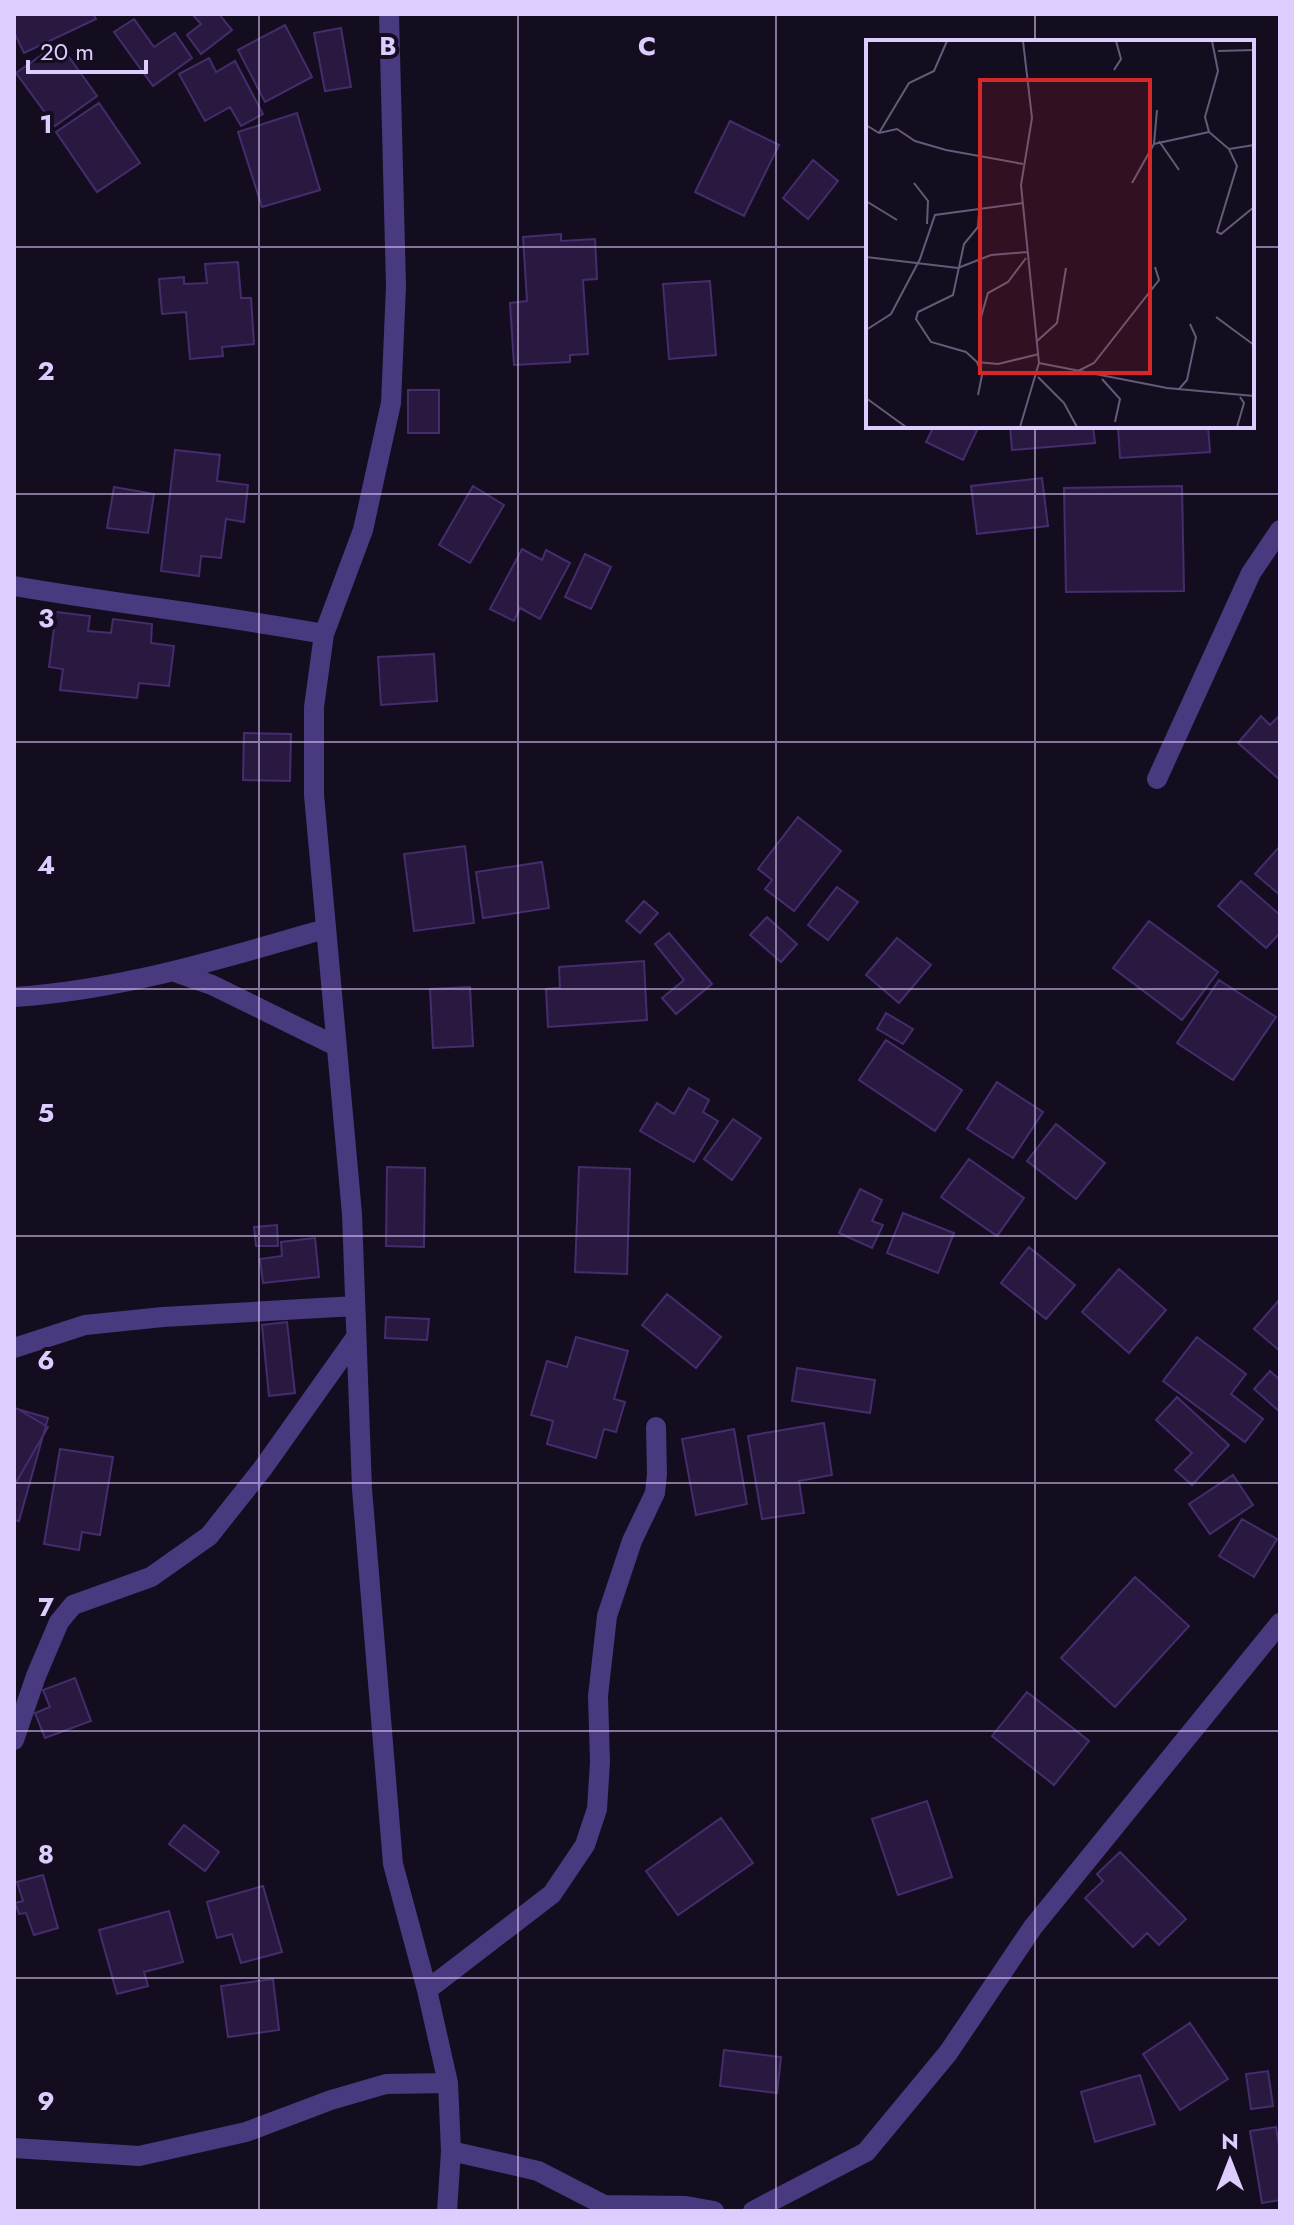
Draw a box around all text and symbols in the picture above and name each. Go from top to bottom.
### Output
scale bar [28,24,146,74]
text: B [379,27,397,65]
text: C [638,27,656,65]
text: 20 m [40,34,94,69]
inset map [866,40,1254,428]
text: 1 [39,105,53,143]
text: 2 [37,352,55,390]
text: 3 [38,599,54,637]
text: 4 [37,846,55,884]
text: 5 [38,1094,54,1132]
text: 6 [37,1341,55,1379]
text: 7 [38,1588,54,1626]
text: 8 [38,1835,54,1873]
text: 9 [37,2082,55,2120]
north arrow [1190,2121,1270,2201]
text: N [1221,2125,1239,2157]

